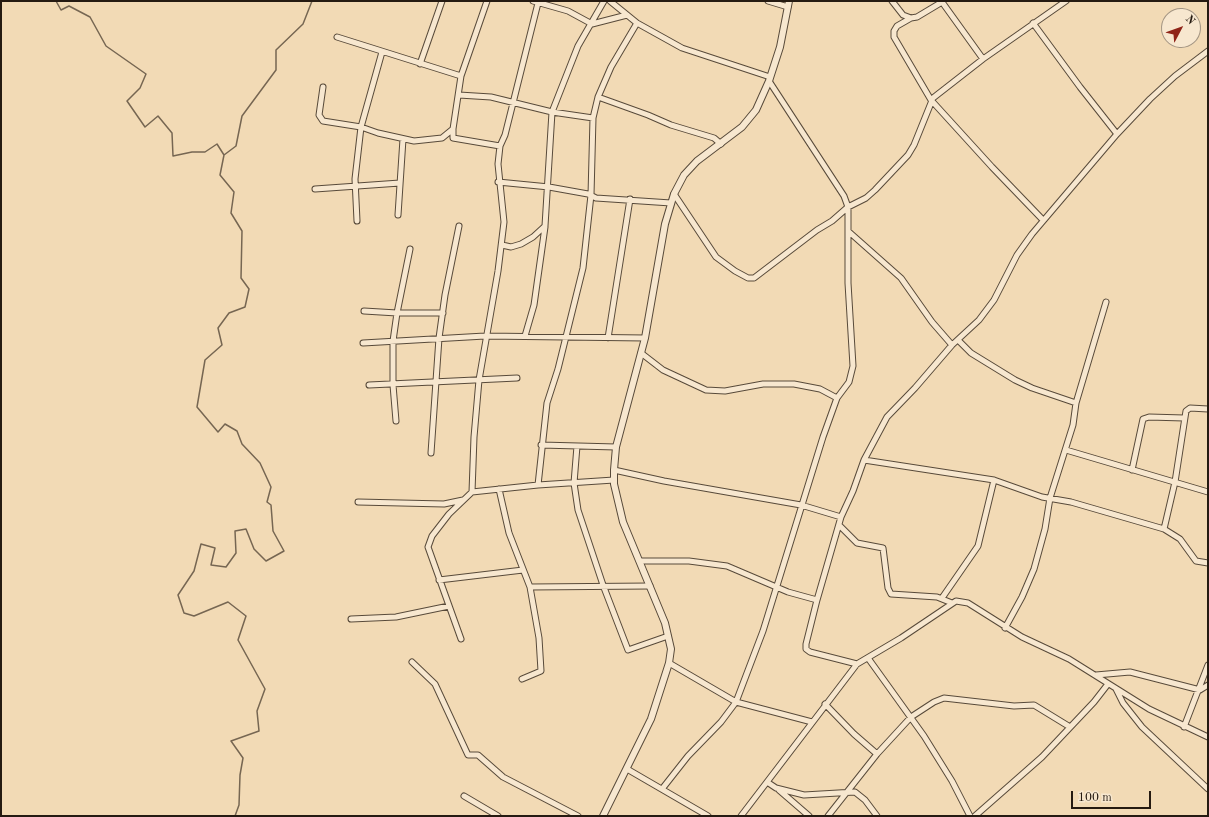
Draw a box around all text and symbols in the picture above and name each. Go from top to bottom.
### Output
north arrow [1161,8,1201,48]
text: N [1183,14,1197,27]
scale bar [1073,783,1153,809]
text: 100 m [1078,792,1112,804]

